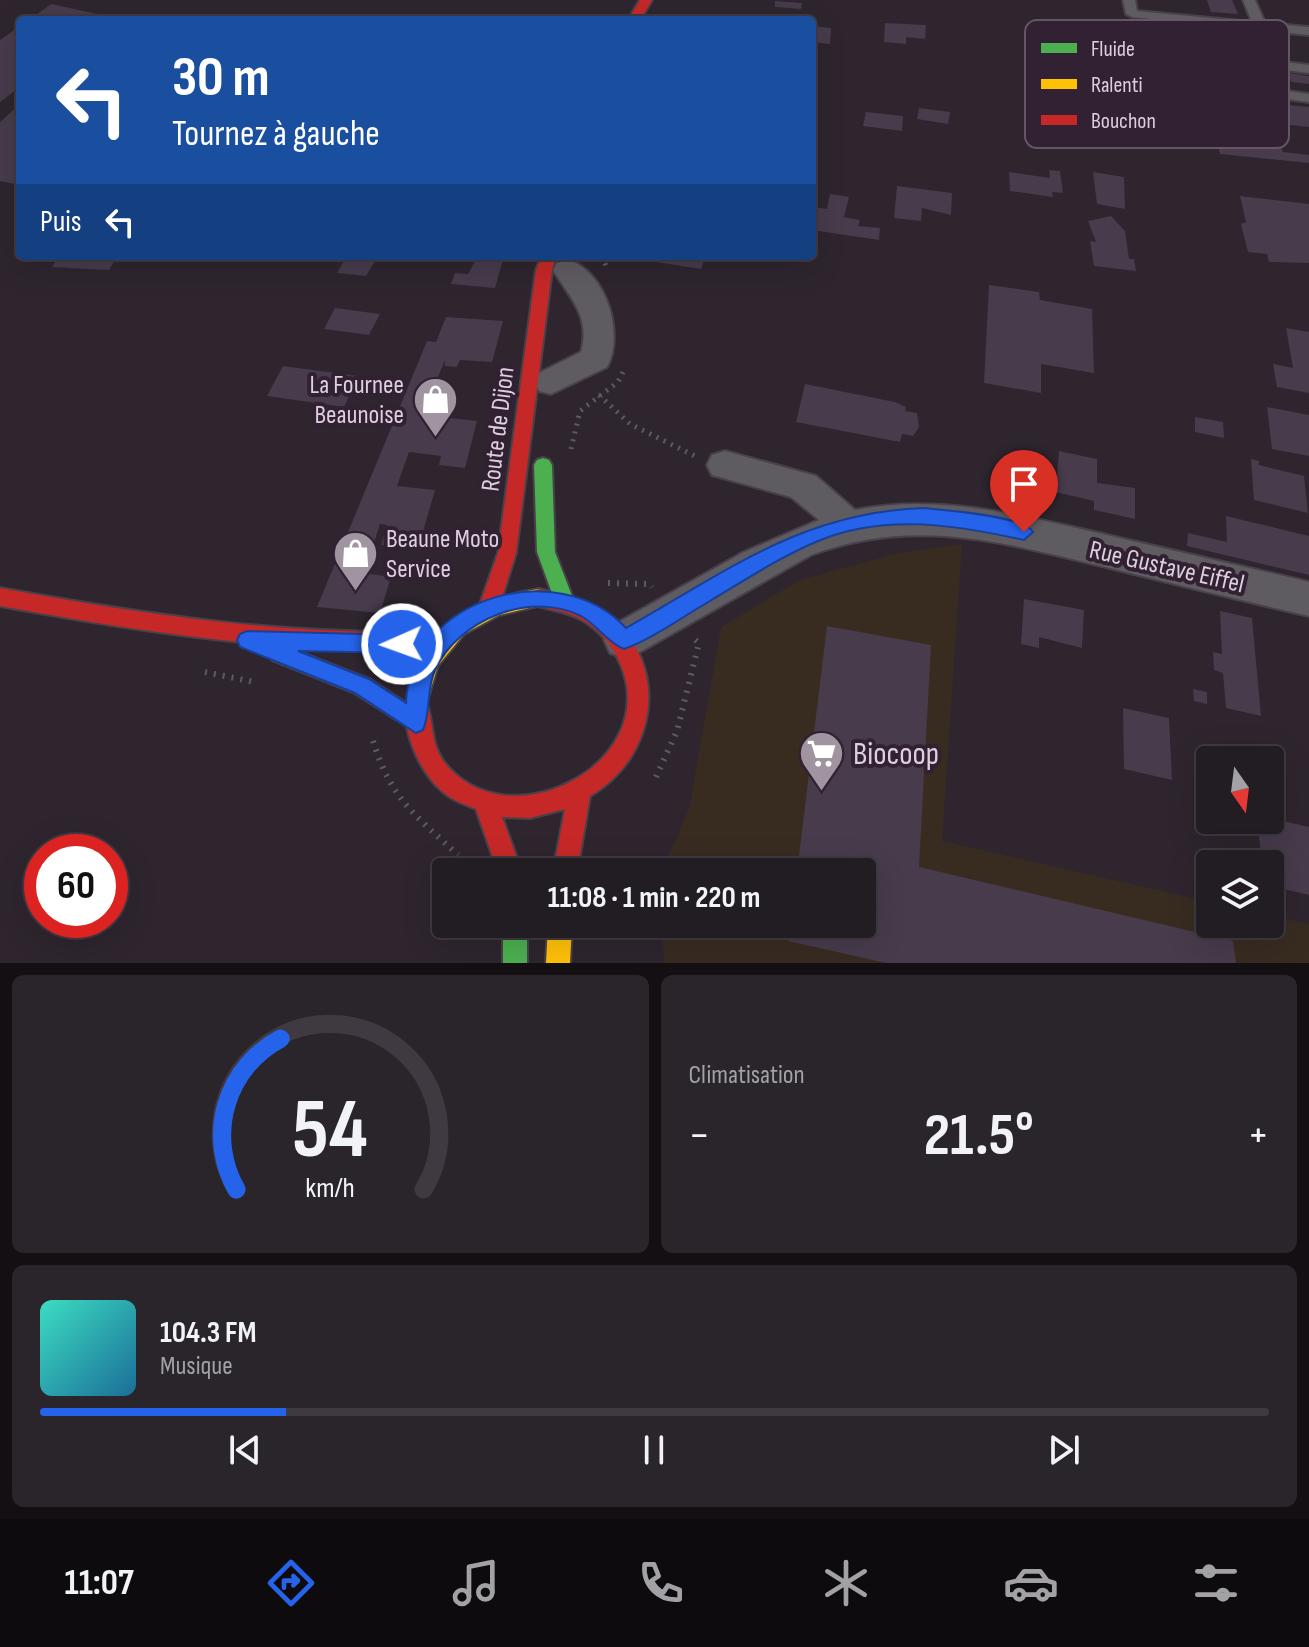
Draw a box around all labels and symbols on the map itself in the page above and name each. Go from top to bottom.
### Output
legend [1025,20,1289,148]
text: Fluide [1091,36,1135,63]
text: Ralenti [1091,72,1143,99]
text: Bouchon [1091,108,1156,135]
street label: Route de Dijon [475,365,522,493]
place label: La Fournee Beaunoise [310,370,404,431]
shop icon: La Fournee Beaunoise [411,375,459,438]
pin [990,450,1058,532]
place label: Beaune Moto Service [386,524,499,585]
shop icon: Beaune Moto Service [331,529,379,592]
street label: Rue Gustave Eiffel [1086,535,1247,600]
position arrow [360,602,444,686]
supermarket icon: Biocoop [798,729,846,792]
place label: Biocoop [853,735,939,774]
north arrow [1196,746,1284,834]
speed limit sign: 60 [24,834,128,938]

